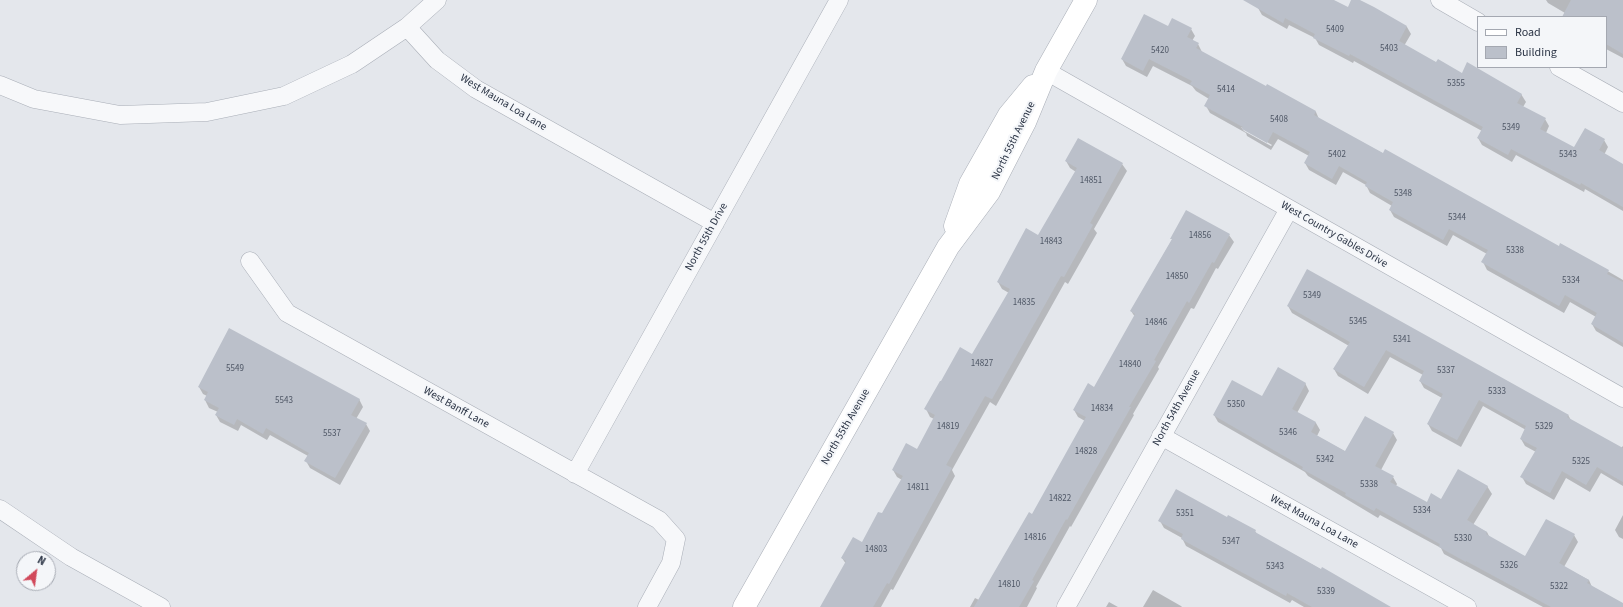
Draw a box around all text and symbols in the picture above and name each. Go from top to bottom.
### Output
legend [1477,16,1607,68]
text: Road [1515,24,1541,41]
house number: 5409 [1326,25,1344,35]
house number: 5403 [1380,44,1398,54]
text: Building [1515,44,1557,61]
house number: 5420 [1151,46,1169,56]
street label: West Mauna Loa Lane [457,72,549,134]
house number: 5355 [1447,79,1465,89]
house number: 5414 [1217,85,1235,95]
street label: North 55th Avenue [989,100,1039,182]
house number: 5408 [1270,115,1288,125]
house number: 5349 [1502,123,1520,133]
house number: 5402 [1328,150,1346,160]
house number: 5343 [1559,150,1577,160]
house number: 14851 [1080,176,1102,186]
house number: 5348 [1394,189,1412,199]
street label: West Country Gables Drive [1278,199,1390,271]
street label: North 55th Drive [683,201,731,273]
house number: 5344 [1448,213,1466,223]
house number: 14856 [1189,231,1211,241]
house number: 14843 [1040,237,1062,247]
house number: 5338 [1506,246,1524,256]
house number: 14850 [1166,272,1188,282]
house number: 5334 [1562,276,1580,286]
house number: 5349 [1303,291,1321,301]
house number: 14835 [1013,298,1035,308]
house number: 5345 [1349,317,1367,327]
house number: 14846 [1145,318,1167,328]
house number: 5341 [1393,335,1411,345]
house number: 14827 [971,359,993,369]
house number: 14840 [1119,360,1141,370]
house number: 5549 [226,364,244,374]
house number: 5337 [1437,366,1455,376]
street label: North 54th Avenue [1150,367,1204,449]
street label: West Banff Lane [421,384,491,432]
street label: North 55th Avenue [819,387,873,467]
house number: 5333 [1488,387,1506,397]
house number: 5543 [275,396,293,406]
house number: 5350 [1227,400,1245,410]
house number: 14834 [1091,404,1113,414]
house number: 14819 [937,422,959,432]
house number: 5329 [1535,422,1553,432]
house number: 5346 [1279,428,1297,438]
house number: 5537 [323,429,341,439]
house number: 14828 [1075,447,1097,457]
house number: 5342 [1316,455,1334,465]
house number: 5325 [1572,457,1590,467]
house number: 5338 [1360,480,1378,490]
house number: 14811 [907,483,929,493]
street label: West Mauna Loa Lane [1268,492,1360,552]
house number: 14822 [1049,494,1071,504]
house number: 5334 [1413,506,1431,516]
house number: 5351 [1176,509,1194,519]
house number: 14816 [1024,533,1046,543]
house number: 5330 [1454,534,1472,544]
house number: 5347 [1222,537,1240,547]
house number: 14803 [865,545,887,555]
north arrow [16,551,56,591]
text: N [35,553,48,569]
house number: 5326 [1500,561,1518,571]
house number: 5343 [1266,562,1284,572]
house number: 14810 [998,580,1020,590]
house number: 5322 [1550,582,1568,592]
house number: 5339 [1317,587,1335,597]

